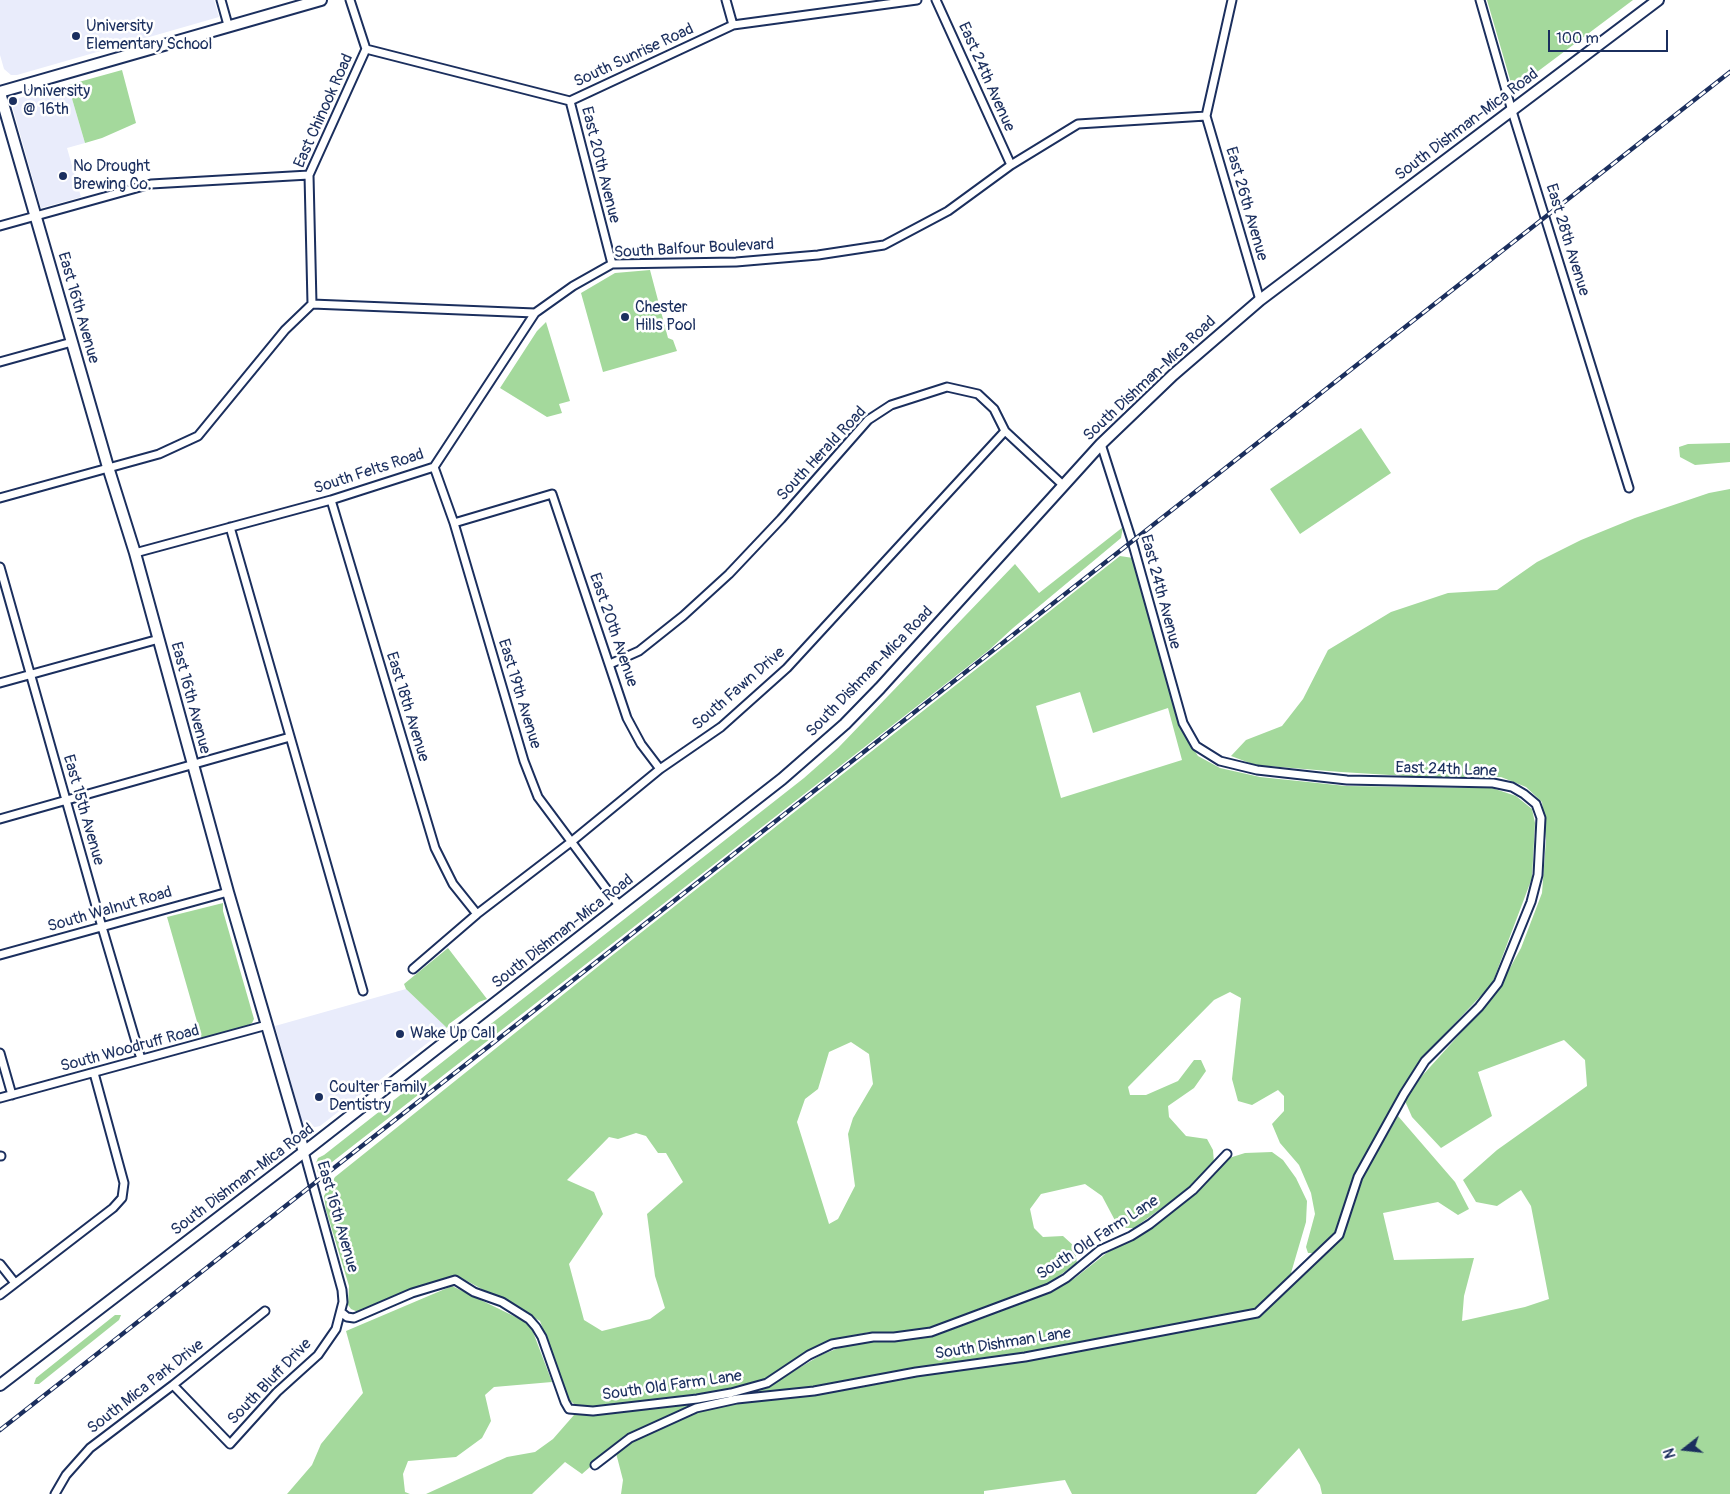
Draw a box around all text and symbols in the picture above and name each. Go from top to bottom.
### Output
place label: University Elementary School [86,17,212,55]
street label: East 24th Avenue [953,19,1019,135]
street label: South Sunrise Road [571,20,697,92]
scale bar [1550,20,1670,52]
text: 100 m [1556,29,1599,48]
marker: University Elementary School [70,30,82,42]
street label: East Chinook Road [290,51,358,171]
street label: South Dishman-Mica Road [1392,65,1542,185]
place label: University @ 16th [23,82,90,120]
marker: University @ 16th [7,95,19,107]
street label: East 20th Avenue [576,105,624,225]
street label: East 26th Avenue [1221,145,1271,263]
place label: No Drought Brewing Co. [73,157,151,195]
marker: No Drought Brewing Co. [57,170,69,182]
street label: East 28th Avenue [1541,182,1593,298]
street label: South Balfour Boulevard [613,235,775,263]
street label: East 16th Avenue [53,250,103,366]
place label: Chester Hills Pool [635,298,696,336]
marker: Chester Hills Pool [619,311,631,323]
street label: South Dishman-Mica Road [1080,312,1220,446]
street label: South Herald Road [773,403,871,505]
street label: South Felts Road [312,445,426,499]
street label: East 24th Avenue [1136,533,1184,651]
street label: East 20th Avenue [585,570,641,690]
street label: South Dishman-Mica Road [802,603,938,741]
street label: East 19th Avenue [493,637,545,751]
street label: East 16th Avenue [166,640,214,756]
street label: South Fawn Drive [689,643,789,735]
street label: East 18th Avenue [381,650,433,764]
street label: East 15th Avenue [58,752,108,868]
street label: East 24th Lane [1395,759,1497,781]
street label: South Dishman-Mica Road [488,871,638,993]
street label: South Walnut Road [46,883,174,937]
street label: South Woodruff Road [58,1021,202,1077]
place label: Wake Up Call [410,1024,496,1044]
marker: Wake Up Call [394,1028,406,1040]
place label: Coulter Family Dentistry [329,1078,427,1116]
marker: Coulter Family Dentistry [313,1091,325,1103]
street label: South Dishman-Mica Road [168,1120,318,1240]
street label: East 16th Avenue [312,1159,362,1275]
street label: South Old Farm Lane [1034,1192,1162,1284]
street label: South Dishman Lane [934,1324,1072,1364]
street label: South Bluff Drive [224,1335,316,1429]
street label: South Mica Park Drive [84,1336,208,1438]
street label: South Old Farm Lane [601,1367,743,1405]
north arrow [1660,1424,1710,1474]
text: N [1661,1446,1680,1460]

